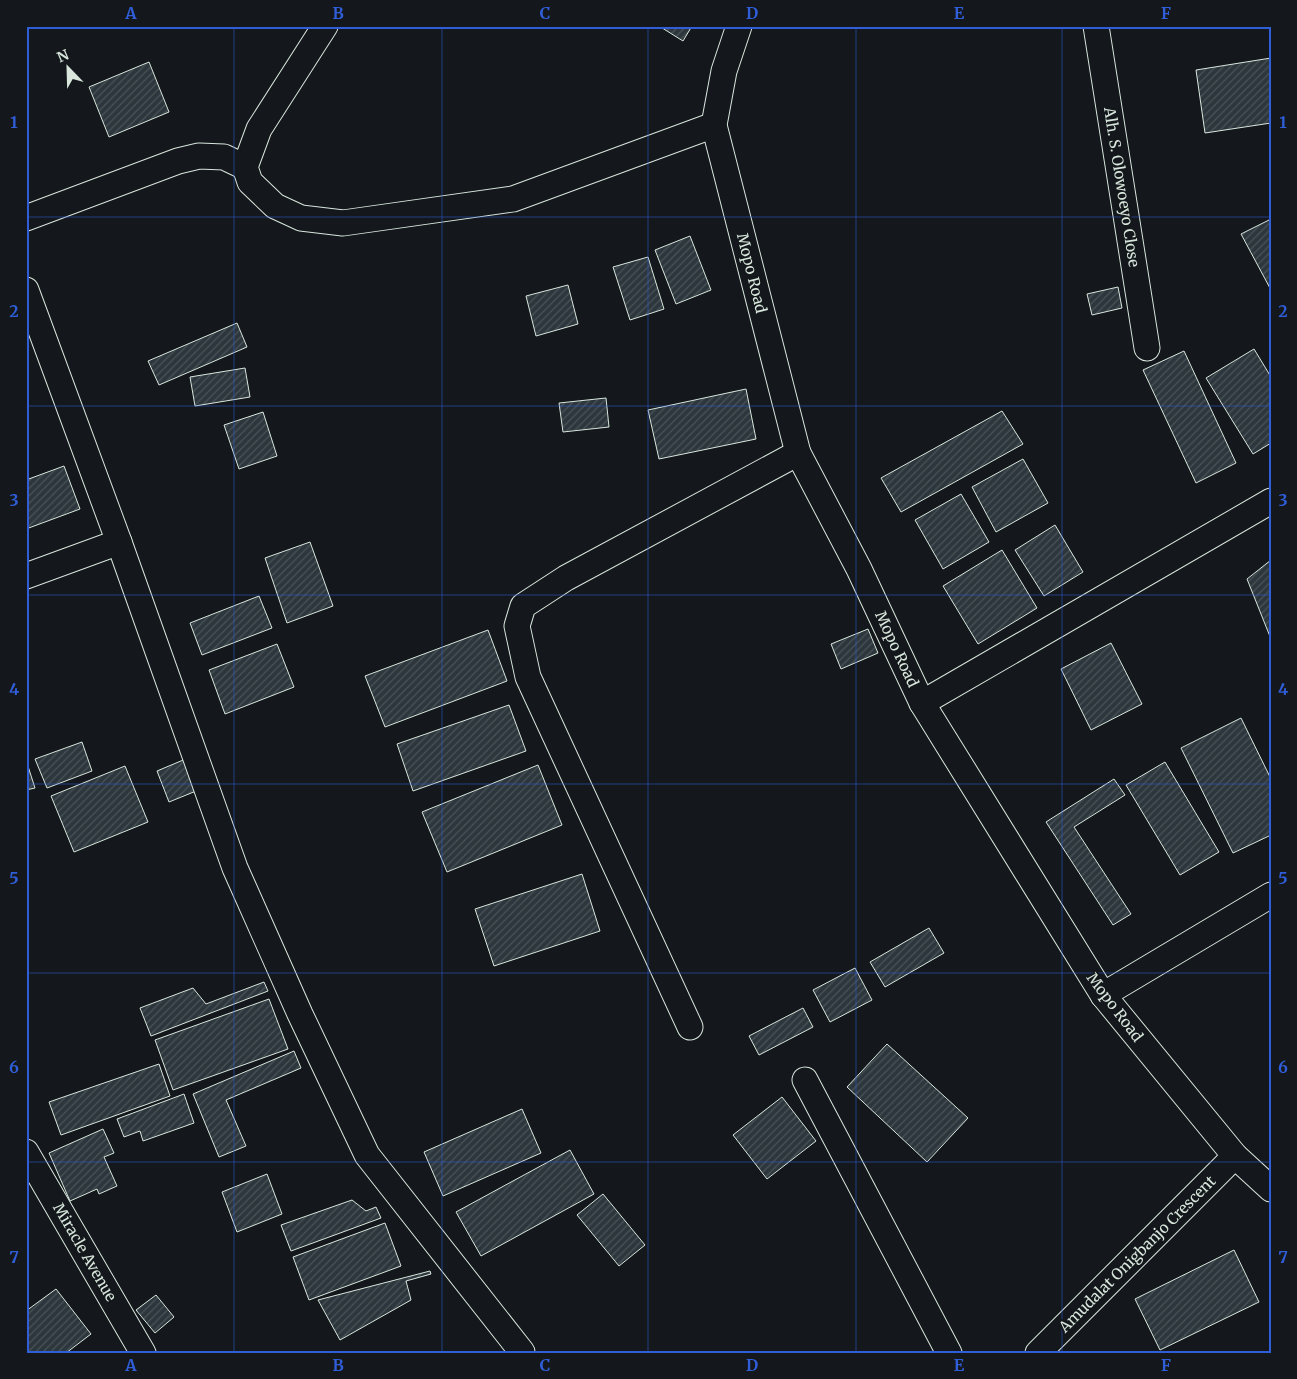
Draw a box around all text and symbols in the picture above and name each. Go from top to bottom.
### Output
text: A [124,3,137,23]
text: B [332,3,344,23]
text: C [540,3,550,23]
text: D [746,3,758,23]
text: E [954,3,965,23]
text: F [1161,3,1171,23]
north arrow [42,42,92,92]
text: N [54,46,72,66]
street label: Alh. S. Olowoeyo Close [1100,105,1144,268]
text: 1 [10,112,18,132]
text: 1 [1279,112,1287,132]
street label: Mopo Road [733,231,771,315]
text: 2 [9,301,19,321]
text: 2 [1278,301,1288,321]
text: 3 [9,490,19,510]
text: 3 [1278,490,1288,510]
street label: Mopo Road [871,608,923,690]
text: 4 [9,679,19,699]
text: 4 [1278,679,1288,699]
text: 5 [9,868,19,888]
text: 5 [1278,868,1288,888]
street label: Mopo Road [1083,969,1147,1045]
text: 6 [9,1057,19,1077]
text: 6 [1278,1057,1288,1077]
street label: Amudalat Onigbanjo Crescent [1054,1171,1220,1337]
street label: Miracle Avenue [49,1199,121,1305]
text: 7 [9,1247,19,1267]
text: 7 [1278,1247,1288,1267]
text: A [124,1355,137,1375]
text: B [332,1355,344,1375]
text: C [540,1355,550,1375]
text: D [746,1355,758,1375]
text: E [954,1355,965,1375]
text: F [1161,1355,1171,1375]

